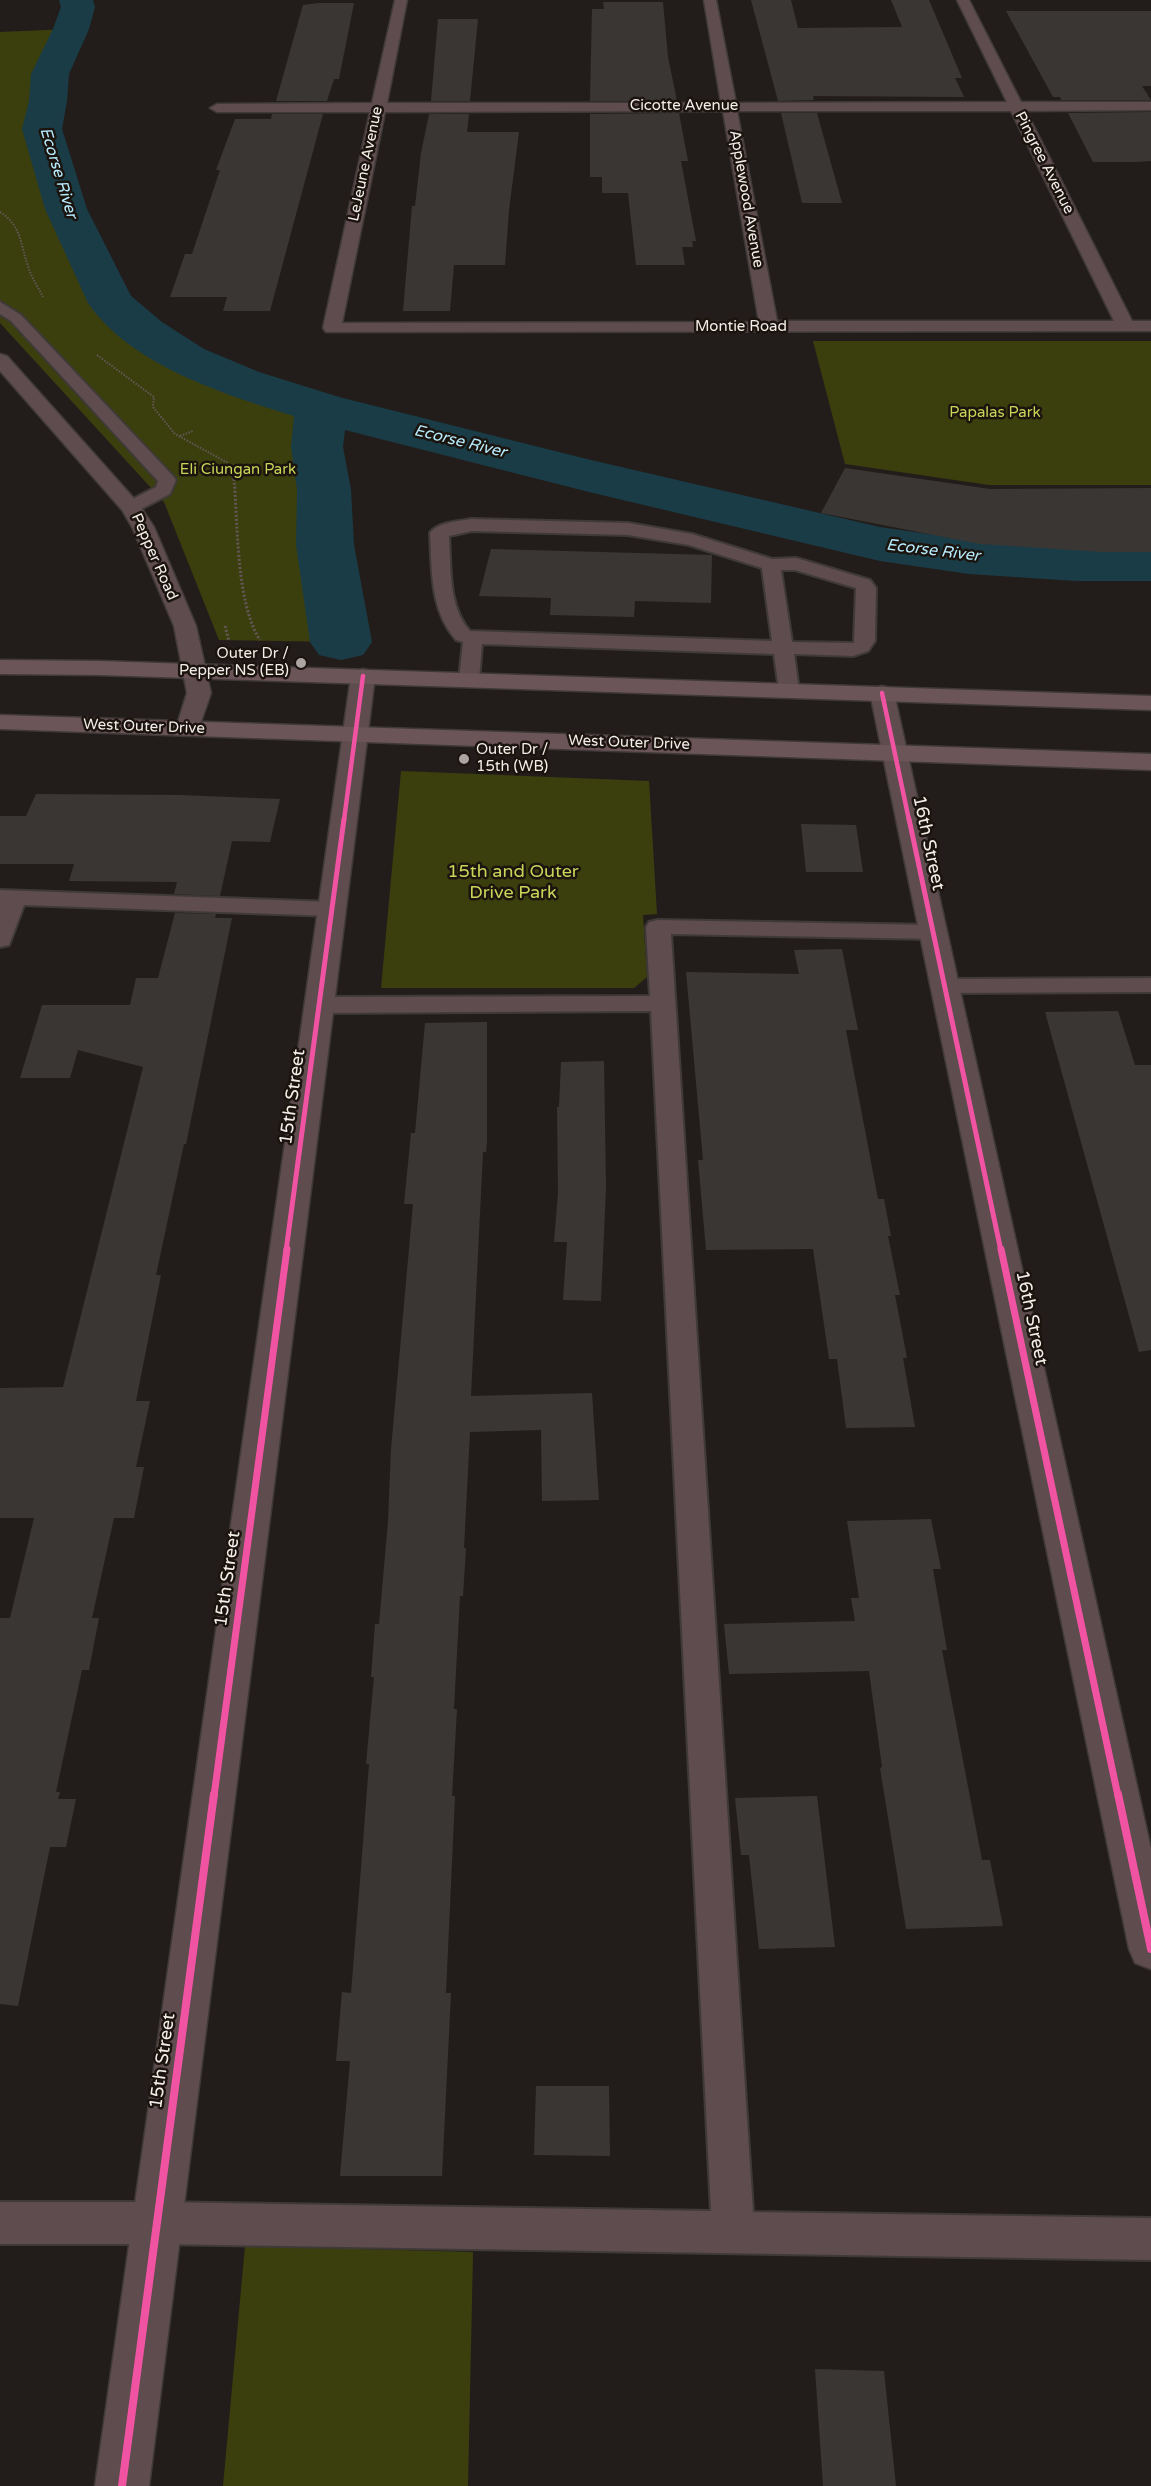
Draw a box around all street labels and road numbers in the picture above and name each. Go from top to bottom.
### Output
street label: Cicotte Avenue [630,97,738,115]
street label: LeJeune Avenue [345,105,387,223]
street label: Pingree Avenue [1010,109,1078,217]
street label: Applewood Avenue [725,129,767,269]
street label: Montie Road [695,318,787,336]
street label: Pepper Road [127,511,181,603]
street label: West Outer Drive [83,716,205,738]
street label: West Outer Drive [568,732,690,754]
street label: 16th Street [907,794,949,892]
street label: 15th Street [276,1048,310,1146]
street label: 16th Street [1010,1269,1052,1367]
street label: 15th Street [211,1530,245,1628]
street label: 15th Street [146,2012,180,2110]

